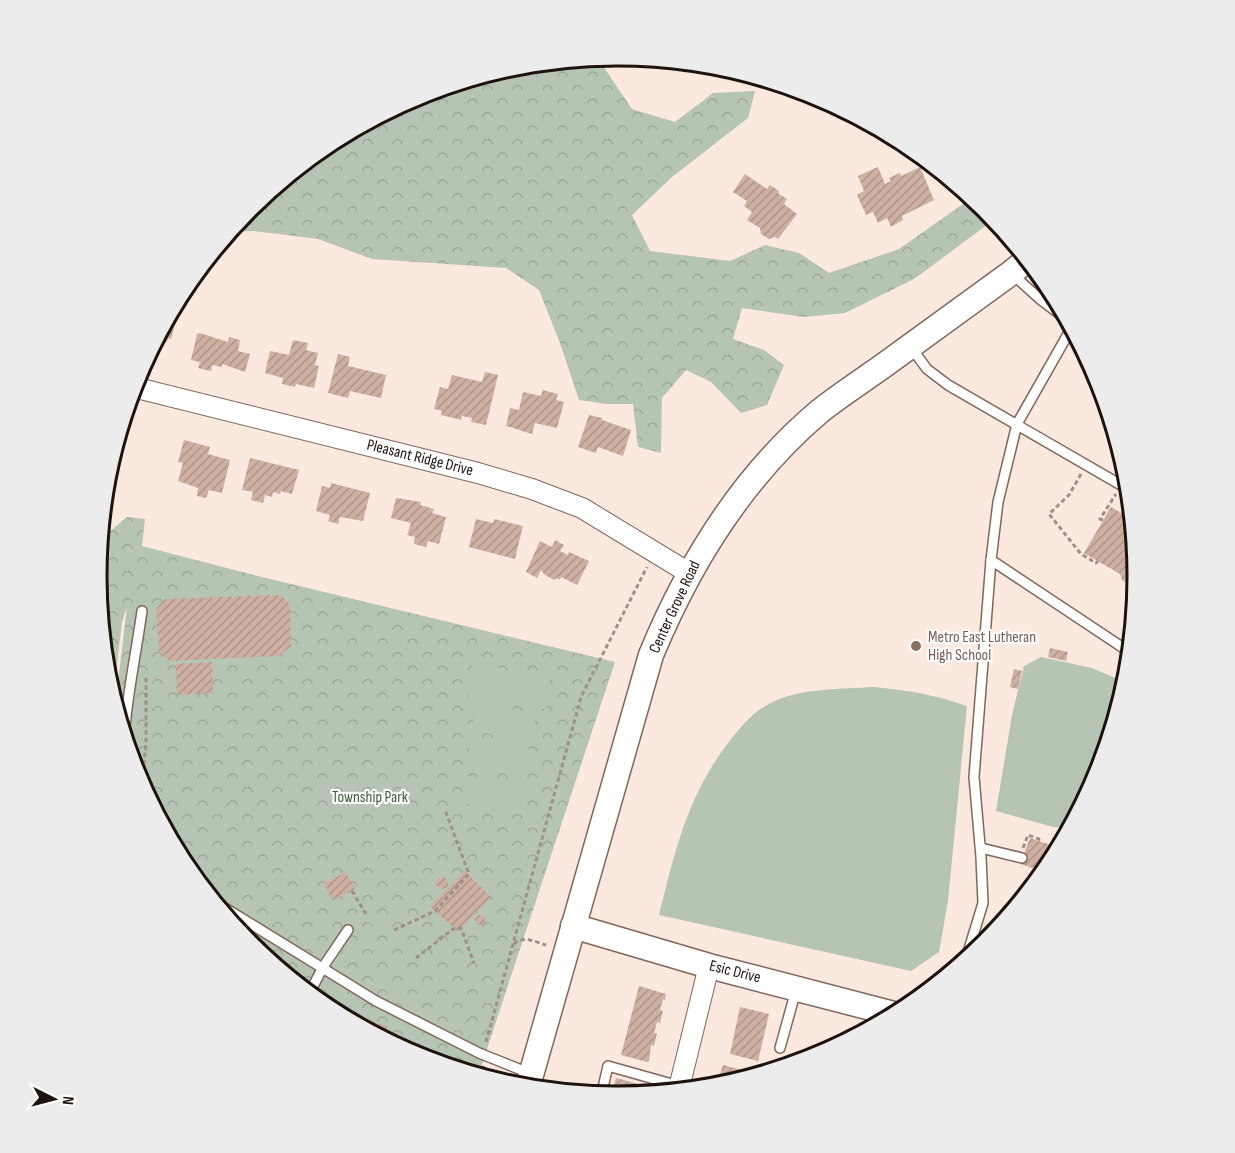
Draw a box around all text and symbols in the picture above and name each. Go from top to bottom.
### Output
street label: Pleasant Ridge Drive [365,436,475,480]
street label: Center Grove Road [645,558,705,656]
place label: Metro East Lutheran High School [928,628,1036,665]
marker: Metro East Lutheran High School [909,639,923,653]
park label: Township Park [332,788,408,807]
street label: Esic Drive [707,956,763,988]
north arrow [24,1069,84,1129]
text: N [58,1095,77,1106]

